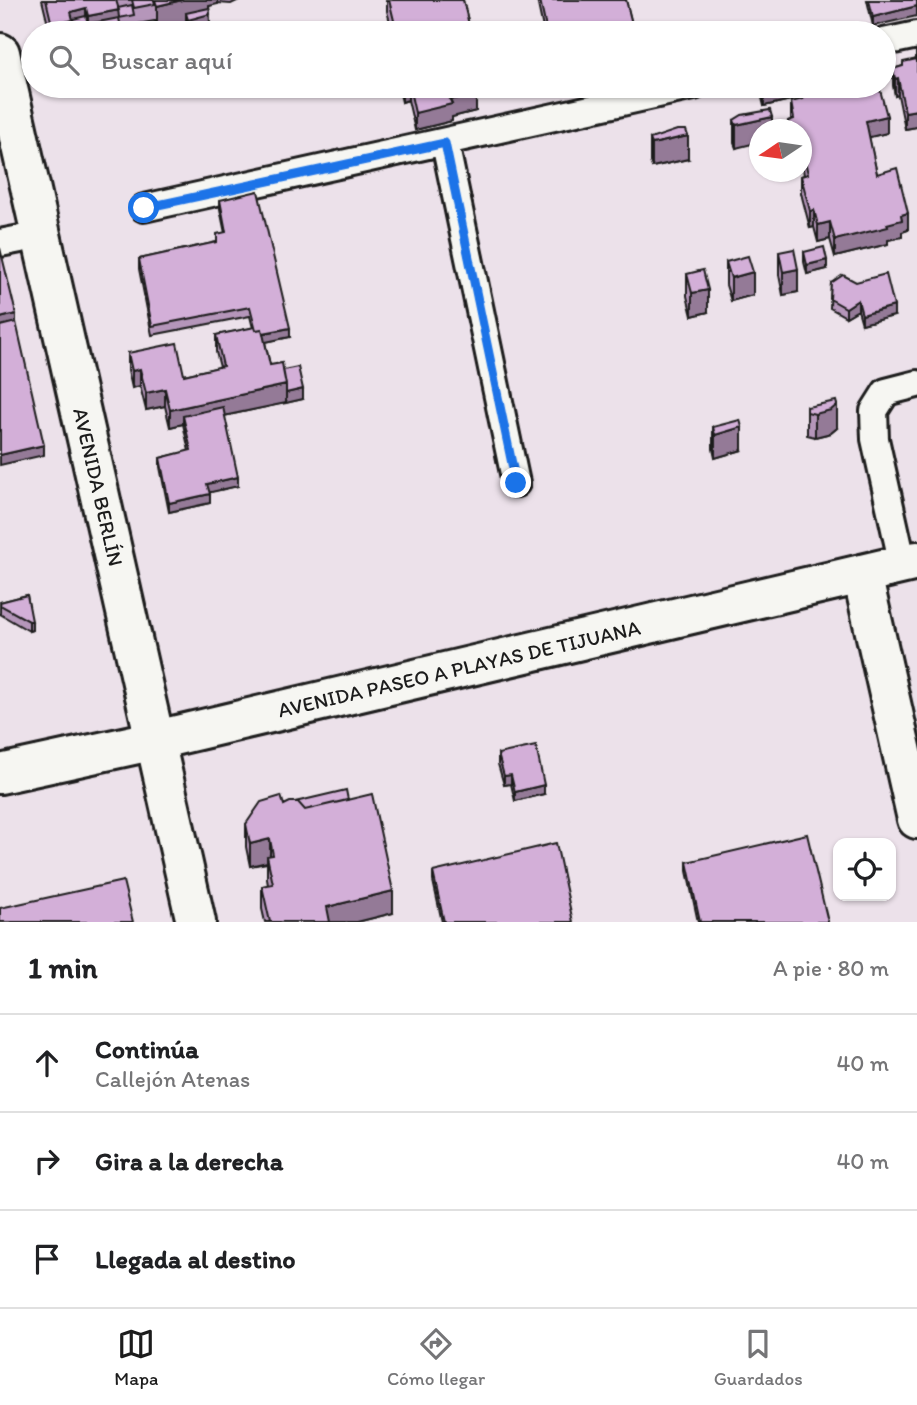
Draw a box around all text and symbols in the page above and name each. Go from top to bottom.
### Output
search box [21,21,896,98]
icon: search [45,41,83,79]
text: Buscar aquí [101,44,232,76]
north arrow [749,119,812,182]
route start [128,192,159,223]
street label: AVENIDA BERLÍN [68,405,129,569]
route end [500,467,531,498]
street label: AVENIDA PASEO A PLAYAS DE TIJUANA [275,614,643,722]
map controls [833,838,896,901]
button: locate [833,838,896,901]
text: 1 min [28,949,98,986]
text: A pie · 80 m [773,954,889,982]
text: Continúa [95,1033,199,1065]
icon: ahead [28,1044,66,1082]
text: 40 m [836,1049,889,1077]
text: Callejón Atenas [95,1065,250,1093]
icon: right [28,1142,66,1180]
text: Gira a la derecha [95,1145,283,1177]
text: 40 m [836,1147,889,1175]
icon: arrive [28,1240,66,1278]
text: Llegada al destino [95,1243,296,1275]
tab: Mapa [114,1325,158,1390]
tab: Cómo llegar [387,1325,485,1390]
tab: Guardados [714,1325,803,1390]

